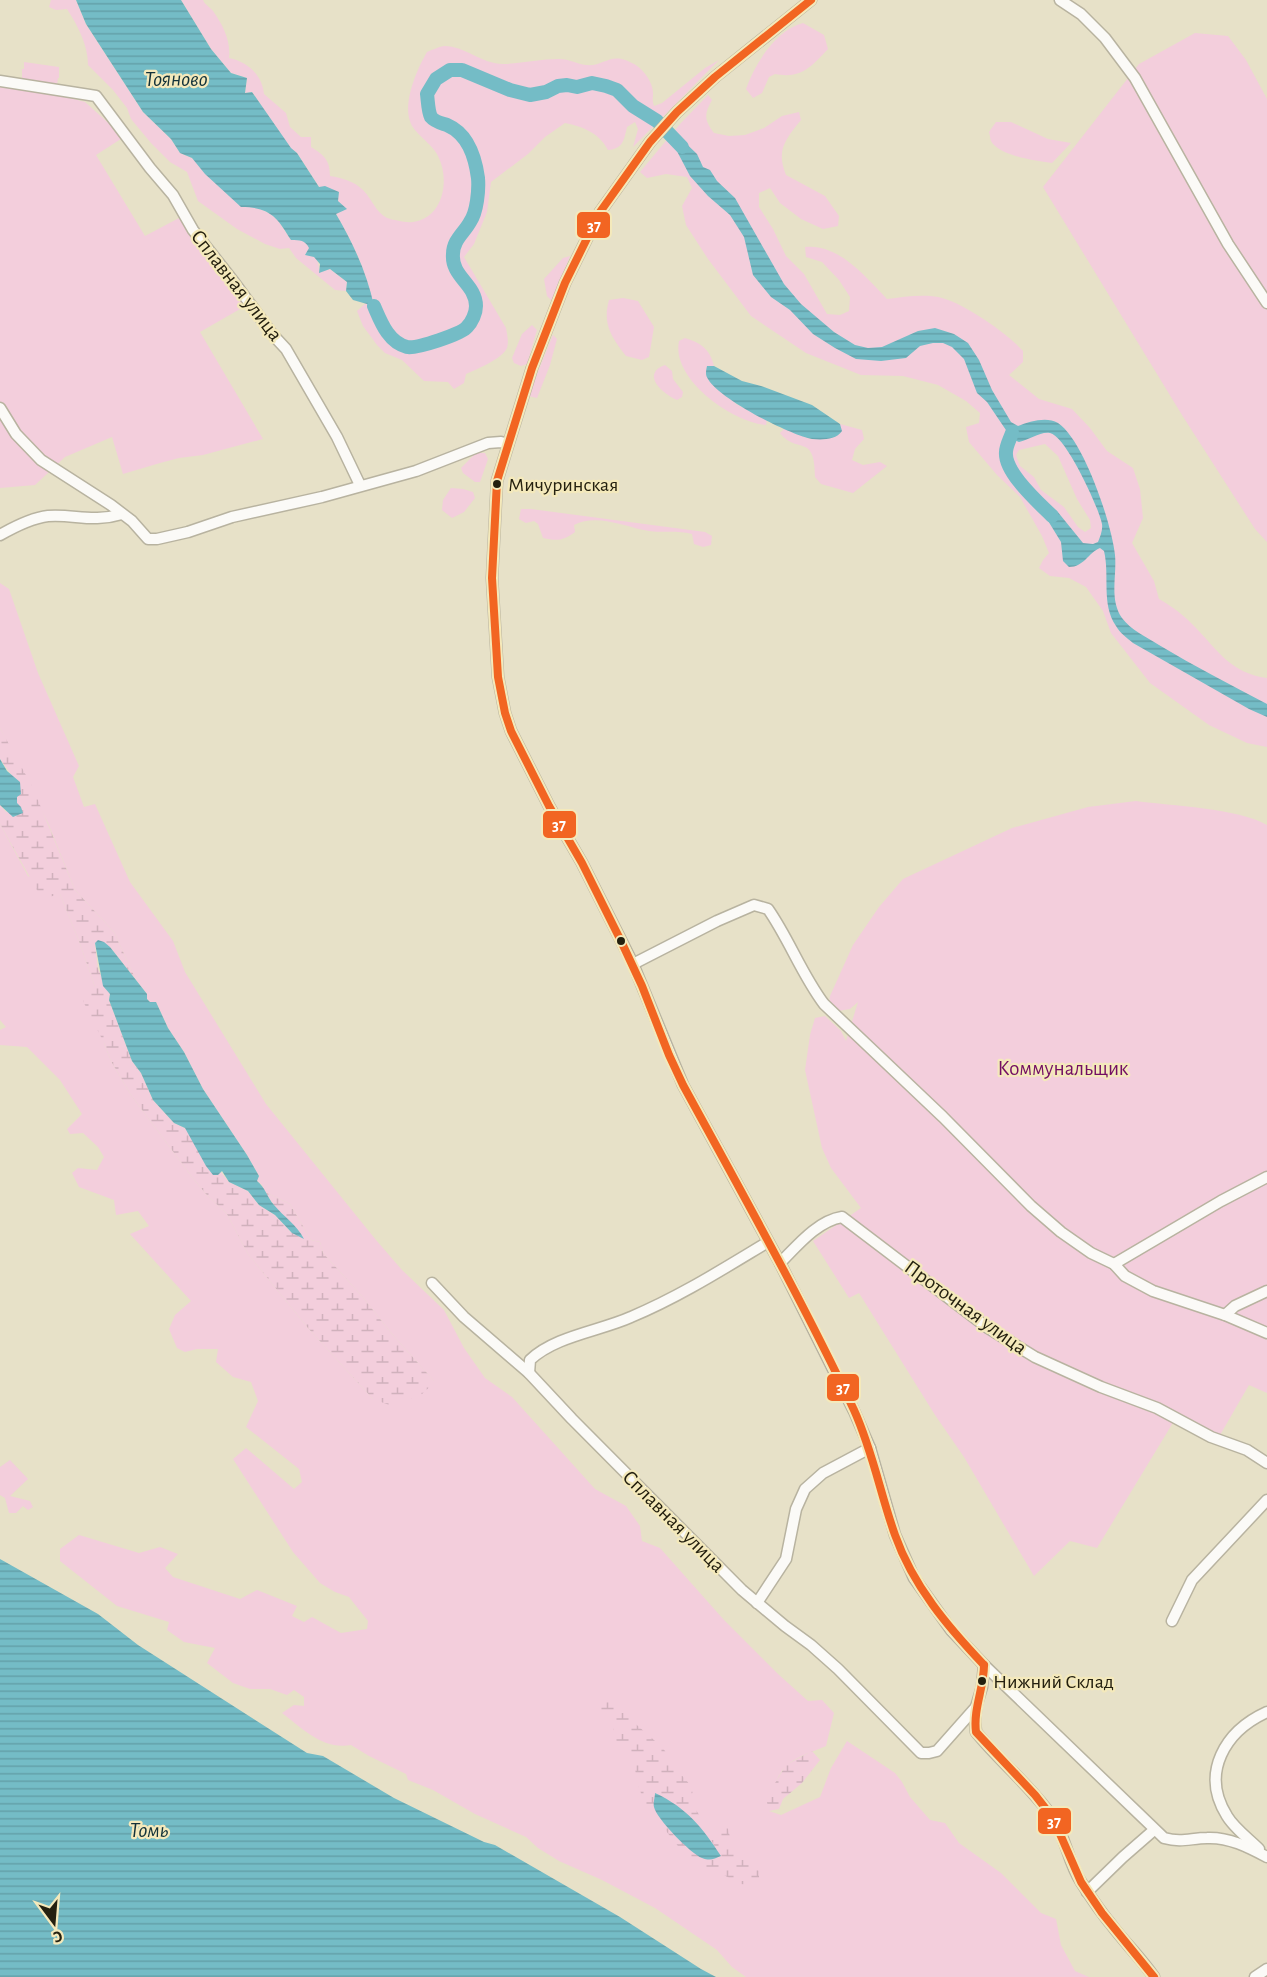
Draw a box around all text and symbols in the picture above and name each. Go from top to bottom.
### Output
water label: Тояново [144,68,208,90]
line badge: 37 [576,211,611,239]
text: 37 [587,218,601,234]
street label: Сплавная улица [187,226,287,345]
place label: Мичуринская [508,475,618,495]
marker: Мичуринская [491,478,503,490]
line badge: 37 [542,810,577,839]
text: 37 [552,817,566,833]
unlabelled marker [615,935,627,947]
park label: Коммунальщик [997,1058,1129,1079]
street label: Проточная улица [901,1256,1031,1359]
line badge: 37 [826,1373,860,1402]
text: 37 [836,1380,850,1396]
street label: Сплавная улица [619,1466,729,1577]
place label: Нижний Склад [993,1672,1114,1692]
marker: Нижний Склад [976,1675,988,1687]
line badge: 37 [1037,1807,1072,1835]
text: 37 [1047,1814,1061,1830]
water label: Томь [130,1819,169,1841]
north arrow [24,1893,84,1953]
text: С [51,1928,64,1945]

